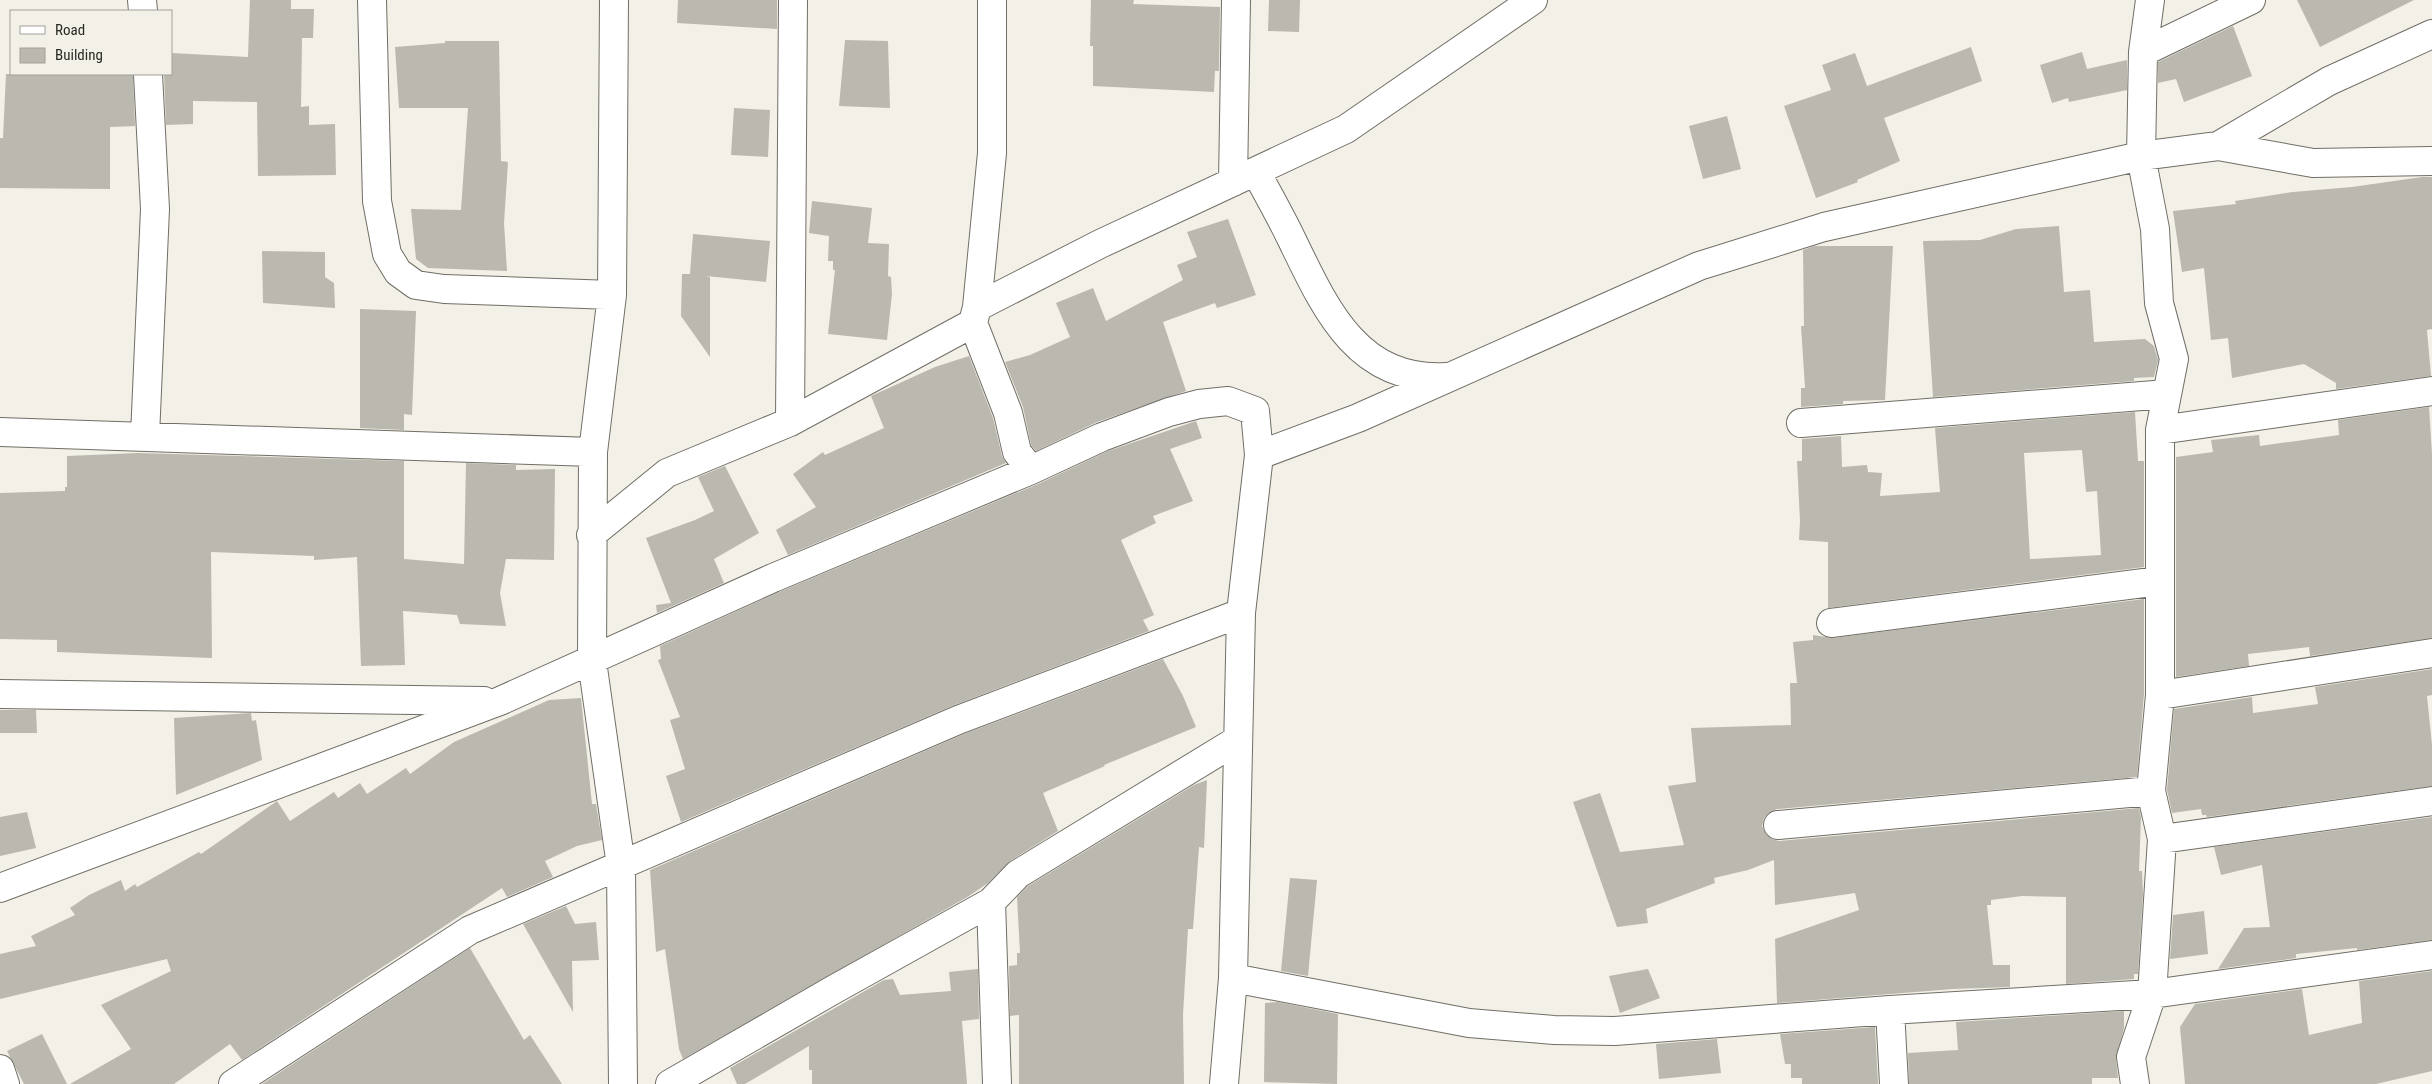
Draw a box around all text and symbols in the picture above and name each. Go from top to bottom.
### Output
legend [10,10,172,75]
text: Road [55,21,85,39]
text: Building [55,46,103,64]

